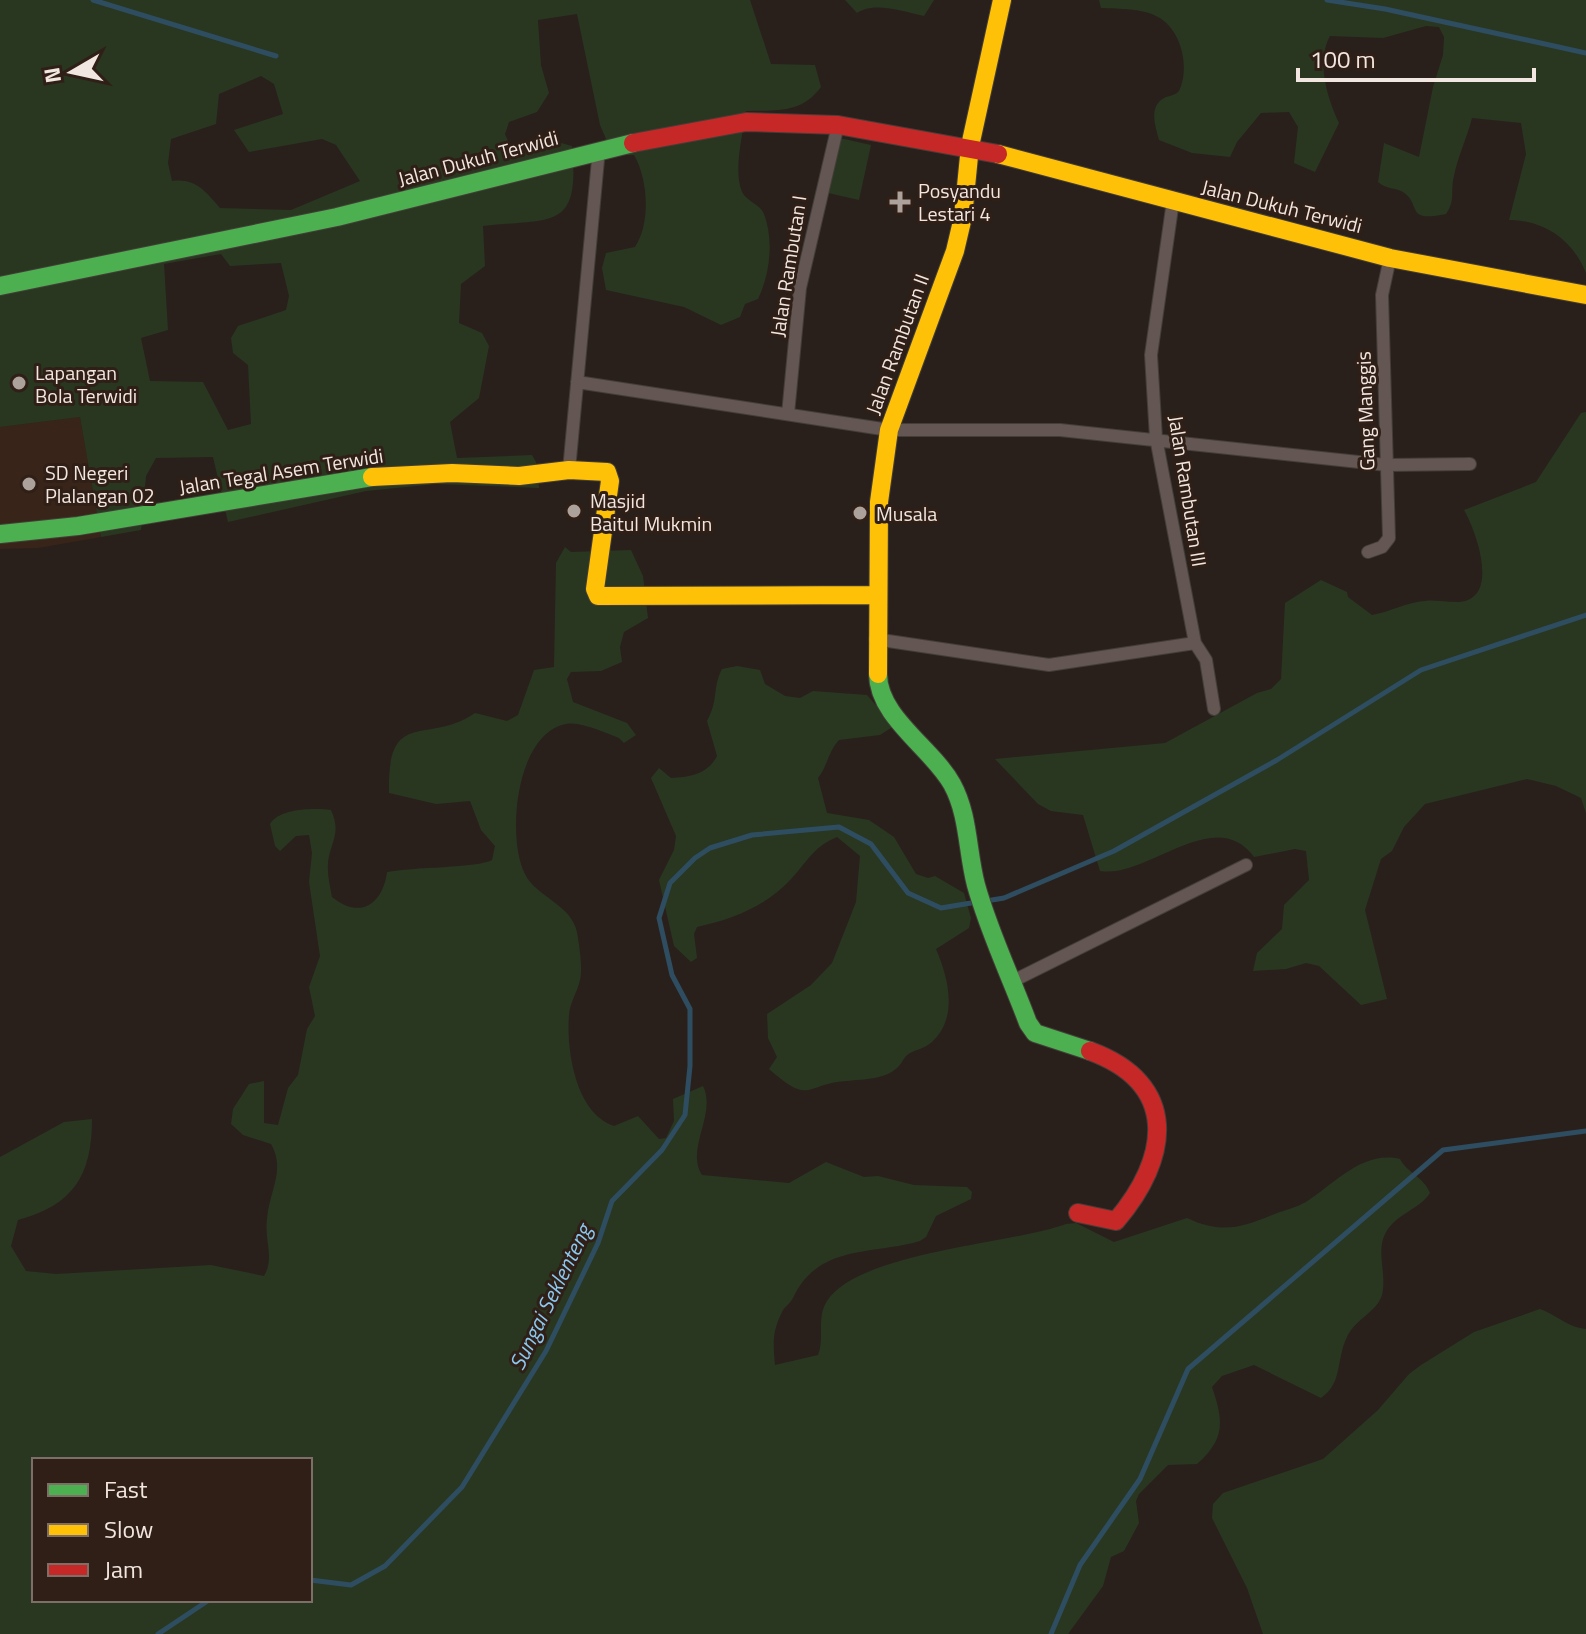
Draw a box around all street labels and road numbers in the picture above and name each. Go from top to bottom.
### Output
street label: Jalan Dukuh Terwidi [394,122,562,194]
street label: Jalan Dukuh Terwidi [1198,171,1366,241]
street label: Jalan Rambutan I [762,193,814,339]
street label: Jalan Rambutan II [857,269,937,419]
street label: Gang Manggis [1347,351,1383,471]
street label: Jalan Rambutan III [1161,413,1215,569]
street label: Jalan Tegal Asem Terwidi [177,440,385,502]

